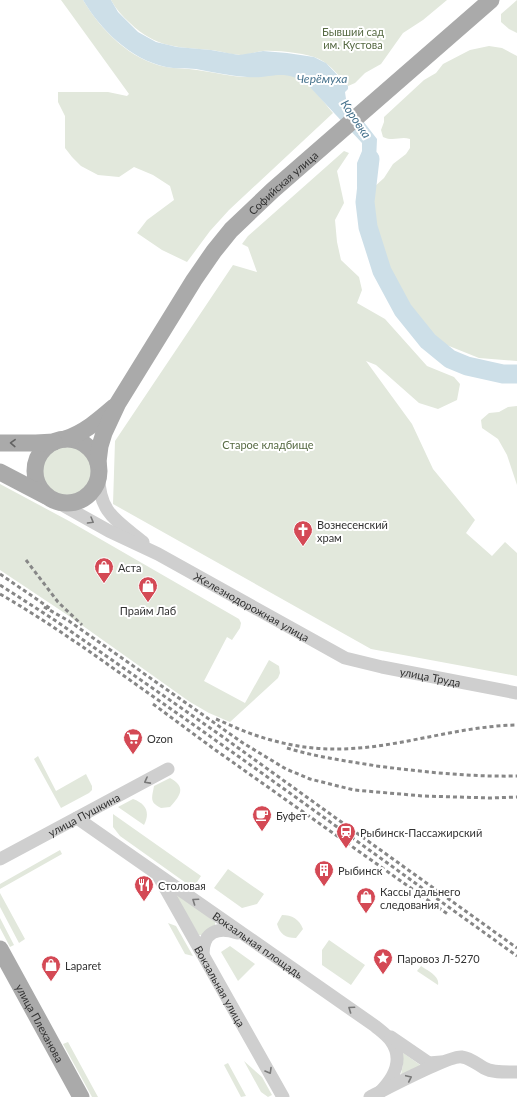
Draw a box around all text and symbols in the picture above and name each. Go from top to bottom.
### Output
park label: Бывший сад им. Кустова [322,25,384,51]
water label: Черёмуха [297,71,347,86]
water label: Коровка [338,97,374,141]
street label: Софийская улица [245,148,320,217]
park label: Старое кладбище [222,438,314,451]
one-way arrow [10,439,16,448]
one-way arrow [87,517,94,524]
place label: Вознесенский храм [317,518,388,544]
church icon: Вознесенский храм [292,519,314,547]
shop icon: Аста [93,556,115,584]
place label: Аста [118,561,142,574]
street label: Железнодорожная улица [192,569,312,643]
shop icon: Прайм Лаб [137,575,159,603]
place label: Прайм Лаб [120,604,176,617]
street label: улица Труда [399,664,462,689]
supermarket icon: Ozon [122,727,144,755]
place label: Ozon [147,732,173,745]
one-way arrow [144,776,151,783]
street label: улица Пушкина [46,790,122,839]
cafe icon: Буфет [251,804,273,832]
place label: Буфет [276,809,308,822]
station icon: Рыбинск-Пассажирский [335,821,357,849]
place label: Рыбинск-Пассажирский [360,826,482,839]
building icon: Рыбинск [313,859,335,887]
place label: Рыбинск [338,864,383,877]
restaurant icon: Столовая [133,874,155,902]
place label: Столовая [158,879,206,892]
place label: Кассы дальнего следования [380,885,460,911]
shop icon: Кассы дальнего следования [355,886,377,914]
one-way arrow [193,898,200,905]
street label: Вокзальная площадь [211,909,306,980]
street label: Вокзальная улица [192,943,248,1029]
place icon: Паровоз Л-5270 [372,947,394,975]
place label: Паровоз Л-5270 [397,952,480,965]
shop icon: Laparet [40,954,62,982]
place label: Laparet [65,959,101,972]
street label: улица Плеханова [14,981,67,1064]
one-way arrow [348,1007,355,1014]
one-way arrow [264,1067,271,1074]
one-way arrow [405,1075,412,1083]

